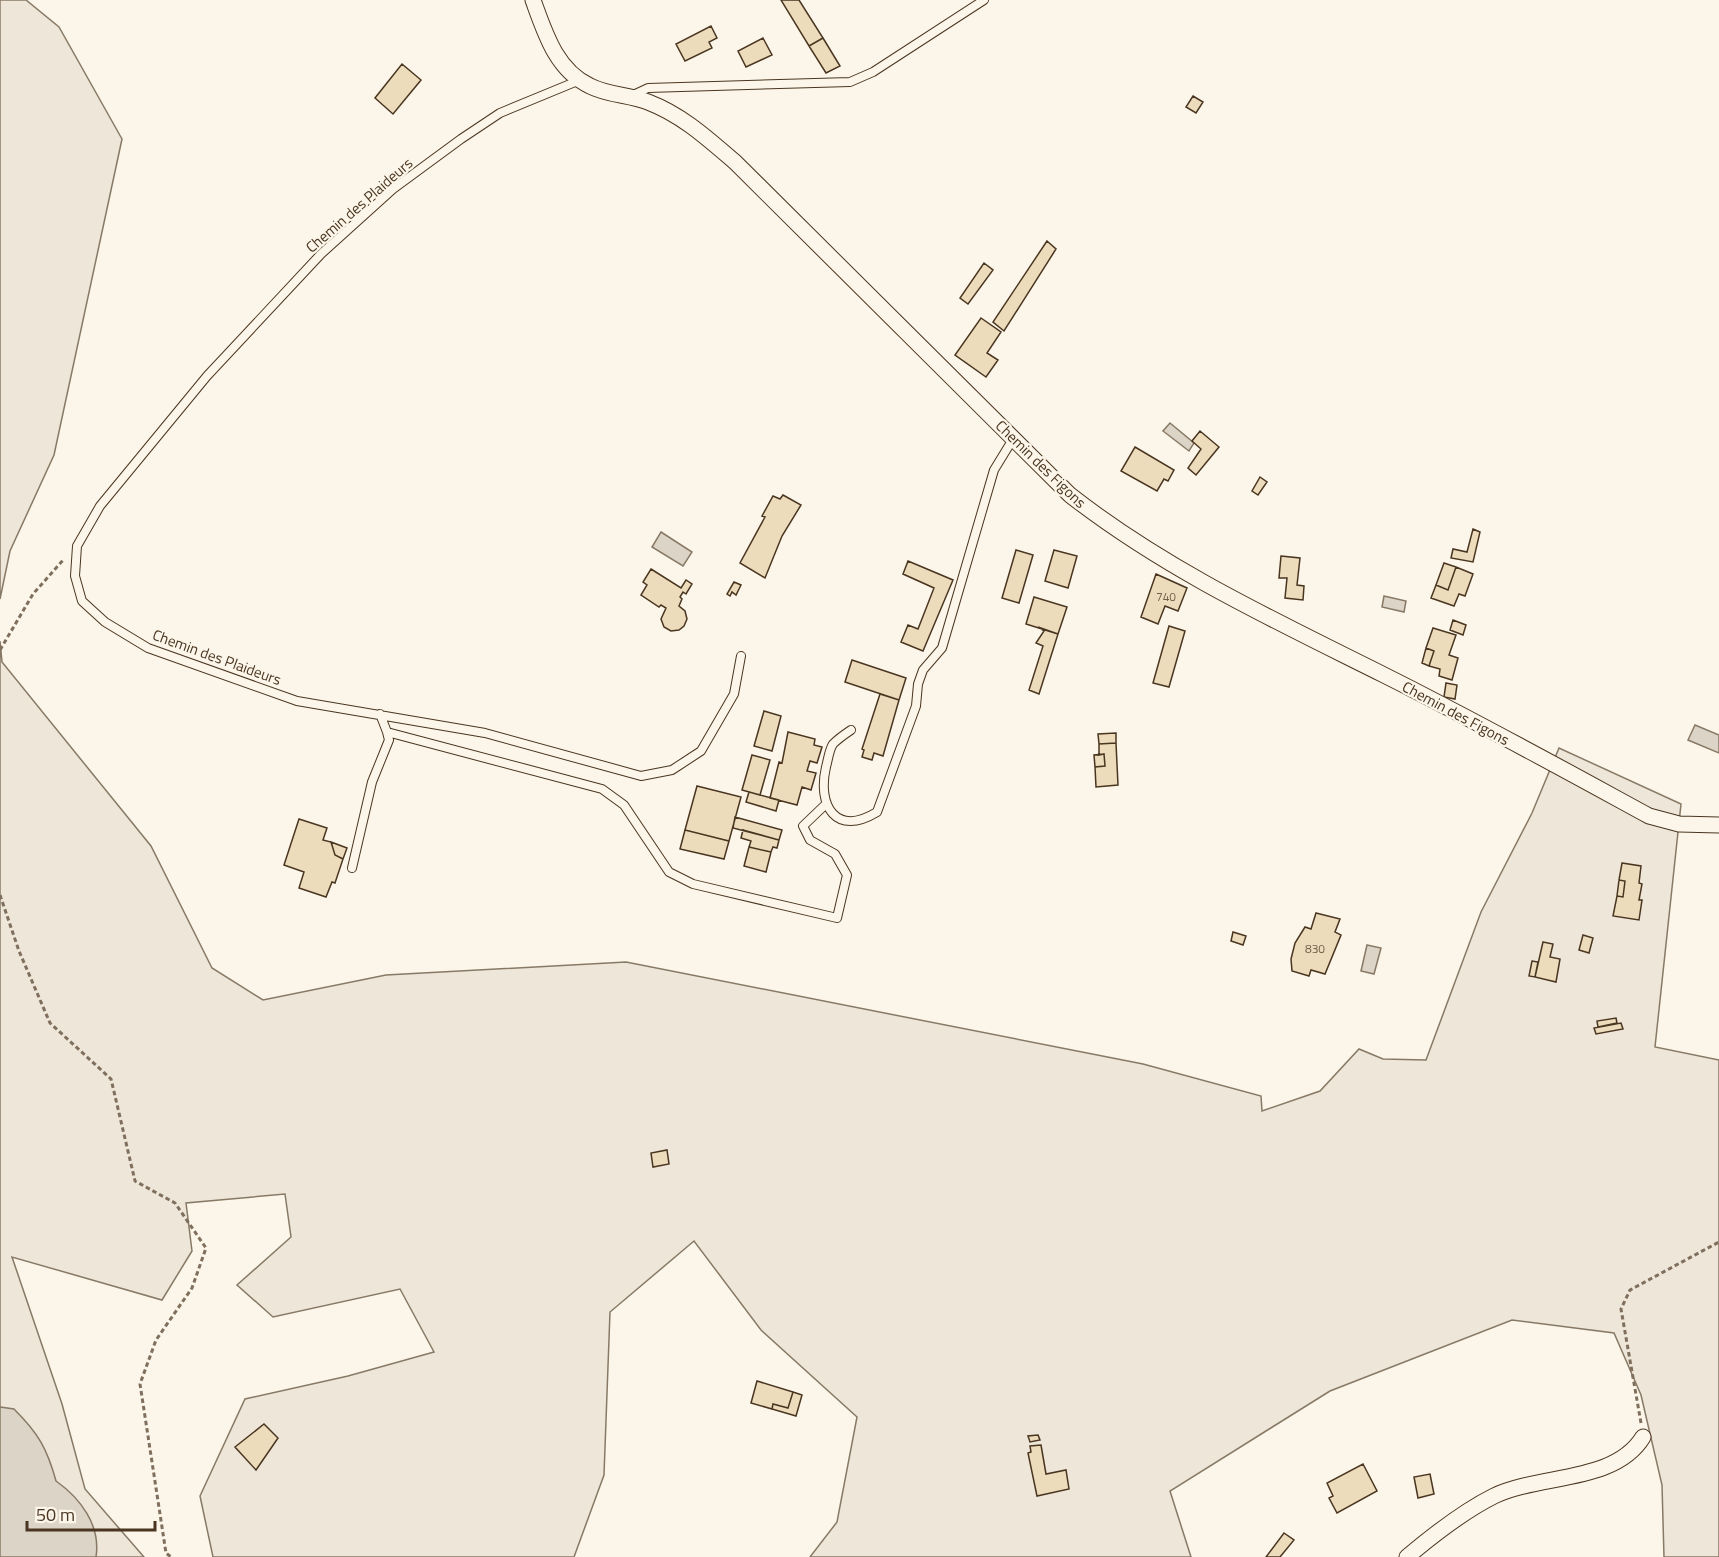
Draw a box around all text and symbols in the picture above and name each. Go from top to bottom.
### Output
street label: Chemin des Plaideurs [300,152,418,258]
street label: Chemin des Figons [990,415,1092,513]
house number: 740 [1156,587,1176,606]
street label: Chemin des Plaideurs [149,623,285,691]
street label: Chemin des Figons [1398,675,1514,751]
house number: 830 [1305,939,1325,958]
scale bar [27,1494,154,1532]
text: 50 m [36,1501,75,1528]

